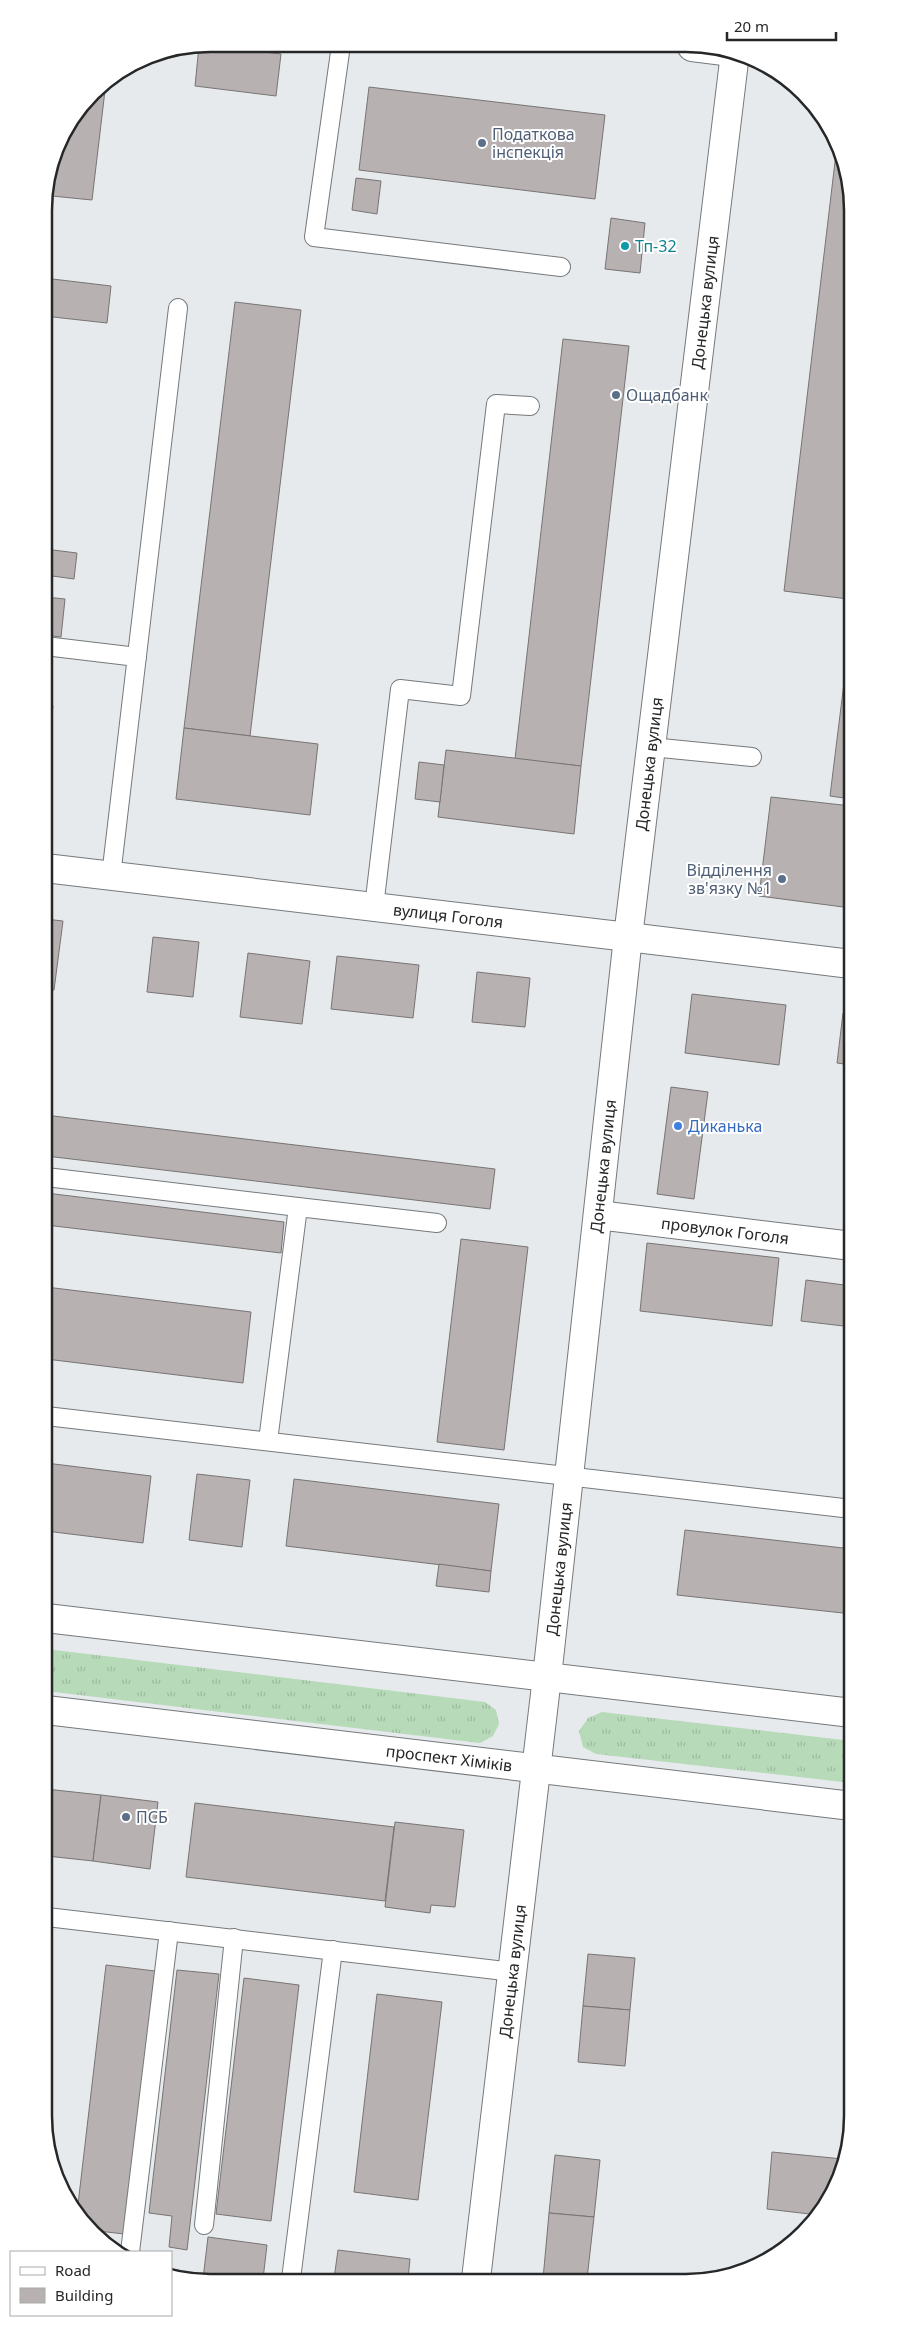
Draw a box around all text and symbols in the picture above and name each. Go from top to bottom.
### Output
scale bar [727,10,836,42]
text: 20 m [734,16,769,36]
place label: Податкова інспекція [492,123,575,163]
marker: Податкова інспекція [476,137,488,149]
street label: Донецька вулиця [686,234,724,370]
place label: Тп-32 [635,235,677,257]
marker: Тп-32 [619,240,631,252]
place label: Ощадбанк [626,384,708,406]
marker: Ощадбанк [610,389,622,401]
street label: Донецька вулиця [630,696,668,832]
place label: Відділення зв'язку №1 [687,859,772,899]
marker: Відділення зв'язку №1 [776,873,788,885]
street label: вулиця Гоголя [392,898,505,933]
street label: Донецька вулиця [585,1098,621,1234]
place label: Диканька [688,1115,762,1137]
marker: Диканька [672,1120,684,1132]
street label: провулок Гоголя [660,1212,790,1249]
street label: Донецька вулиця [541,1501,577,1637]
street label: проспект Хіміків [385,1740,514,1776]
place label: ПСБ [136,1806,168,1828]
marker: ПСБ [120,1811,132,1823]
street label: Донецька вулиця [494,1903,531,2039]
legend [10,2251,172,2316]
text: Road [55,2260,91,2280]
text: Building [55,2285,113,2305]

